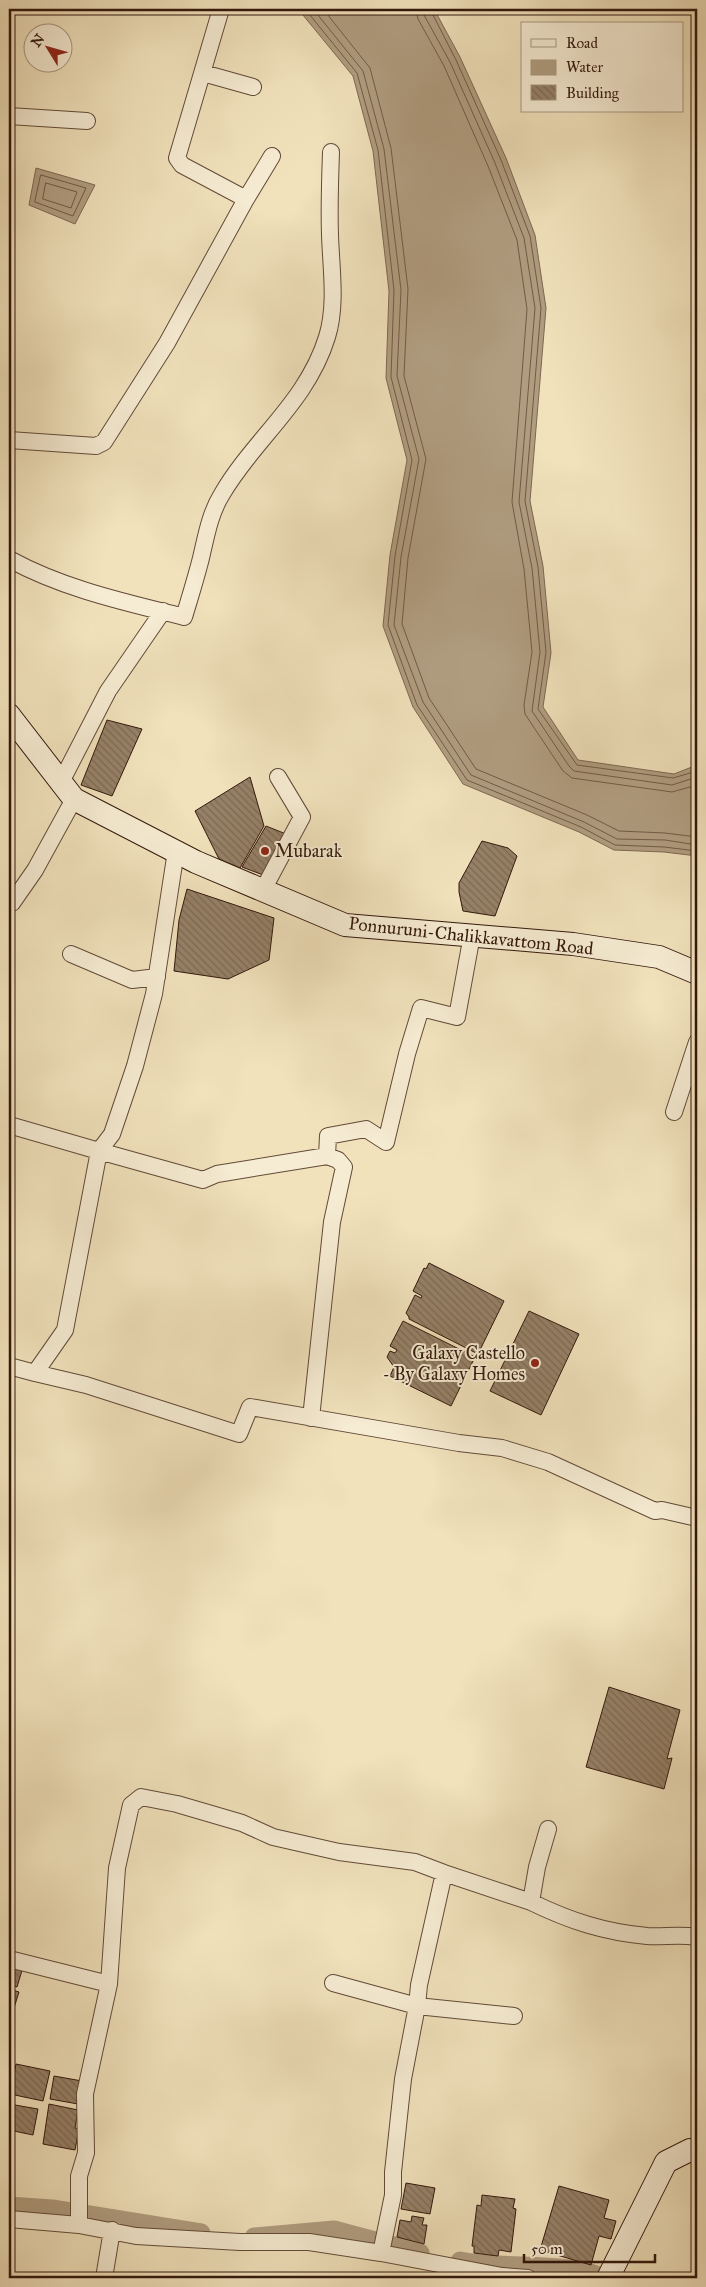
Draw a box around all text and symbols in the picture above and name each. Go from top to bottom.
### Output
north arrow [22,22,72,72]
legend [521,22,684,112]
text: N [28,31,48,50]
text: Road [566,34,598,52]
text: Water [566,58,603,76]
text: Building [566,84,620,102]
place label: Mubarak [275,840,343,862]
marker: Mubarak [259,845,271,857]
street label: Ponnuruni-Chalikkavattom Road [348,912,594,960]
place label: Galaxy Castello - By Galaxy Homes [382,1342,525,1385]
marker: Galaxy Castello - By Galaxy Homes [529,1357,541,1369]
scale bar [524,2232,655,2264]
text: 50 m [531,2240,563,2258]

